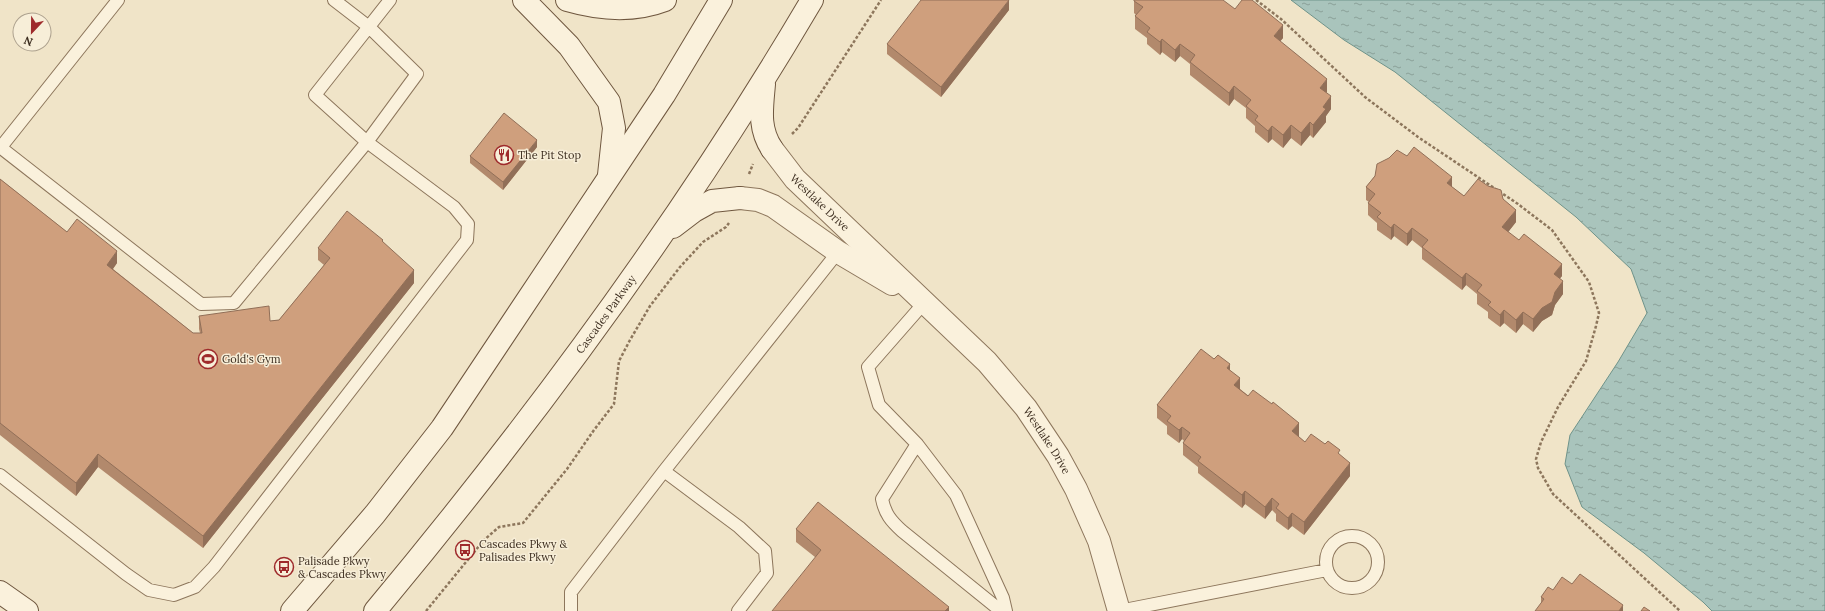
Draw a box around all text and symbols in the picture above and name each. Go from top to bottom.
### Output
north arrow [12,12,52,52]
text: N [21,33,35,49]
restaurant icon: The Pit Stop [493,144,515,166]
place label: The Pit Stop [518,148,581,162]
street label: Westlake Drive [787,171,852,234]
street label: Cascades Parkway [573,272,639,356]
sports icon: Gold's Gym [197,348,219,370]
place label: Gold's Gym [222,352,281,366]
street label: Westlake Drive [1020,404,1073,476]
place label: Cascades Pkwy & Palisades Pkwy [479,537,568,564]
bus stop icon: Cascades Pkwy & Palisades Pkwy [454,539,476,561]
place label: Palisade Pkwy & Cascades Pkwy [298,554,386,581]
bus stop icon: Palisade Pkwy & Cascades Pkwy [273,556,295,578]

